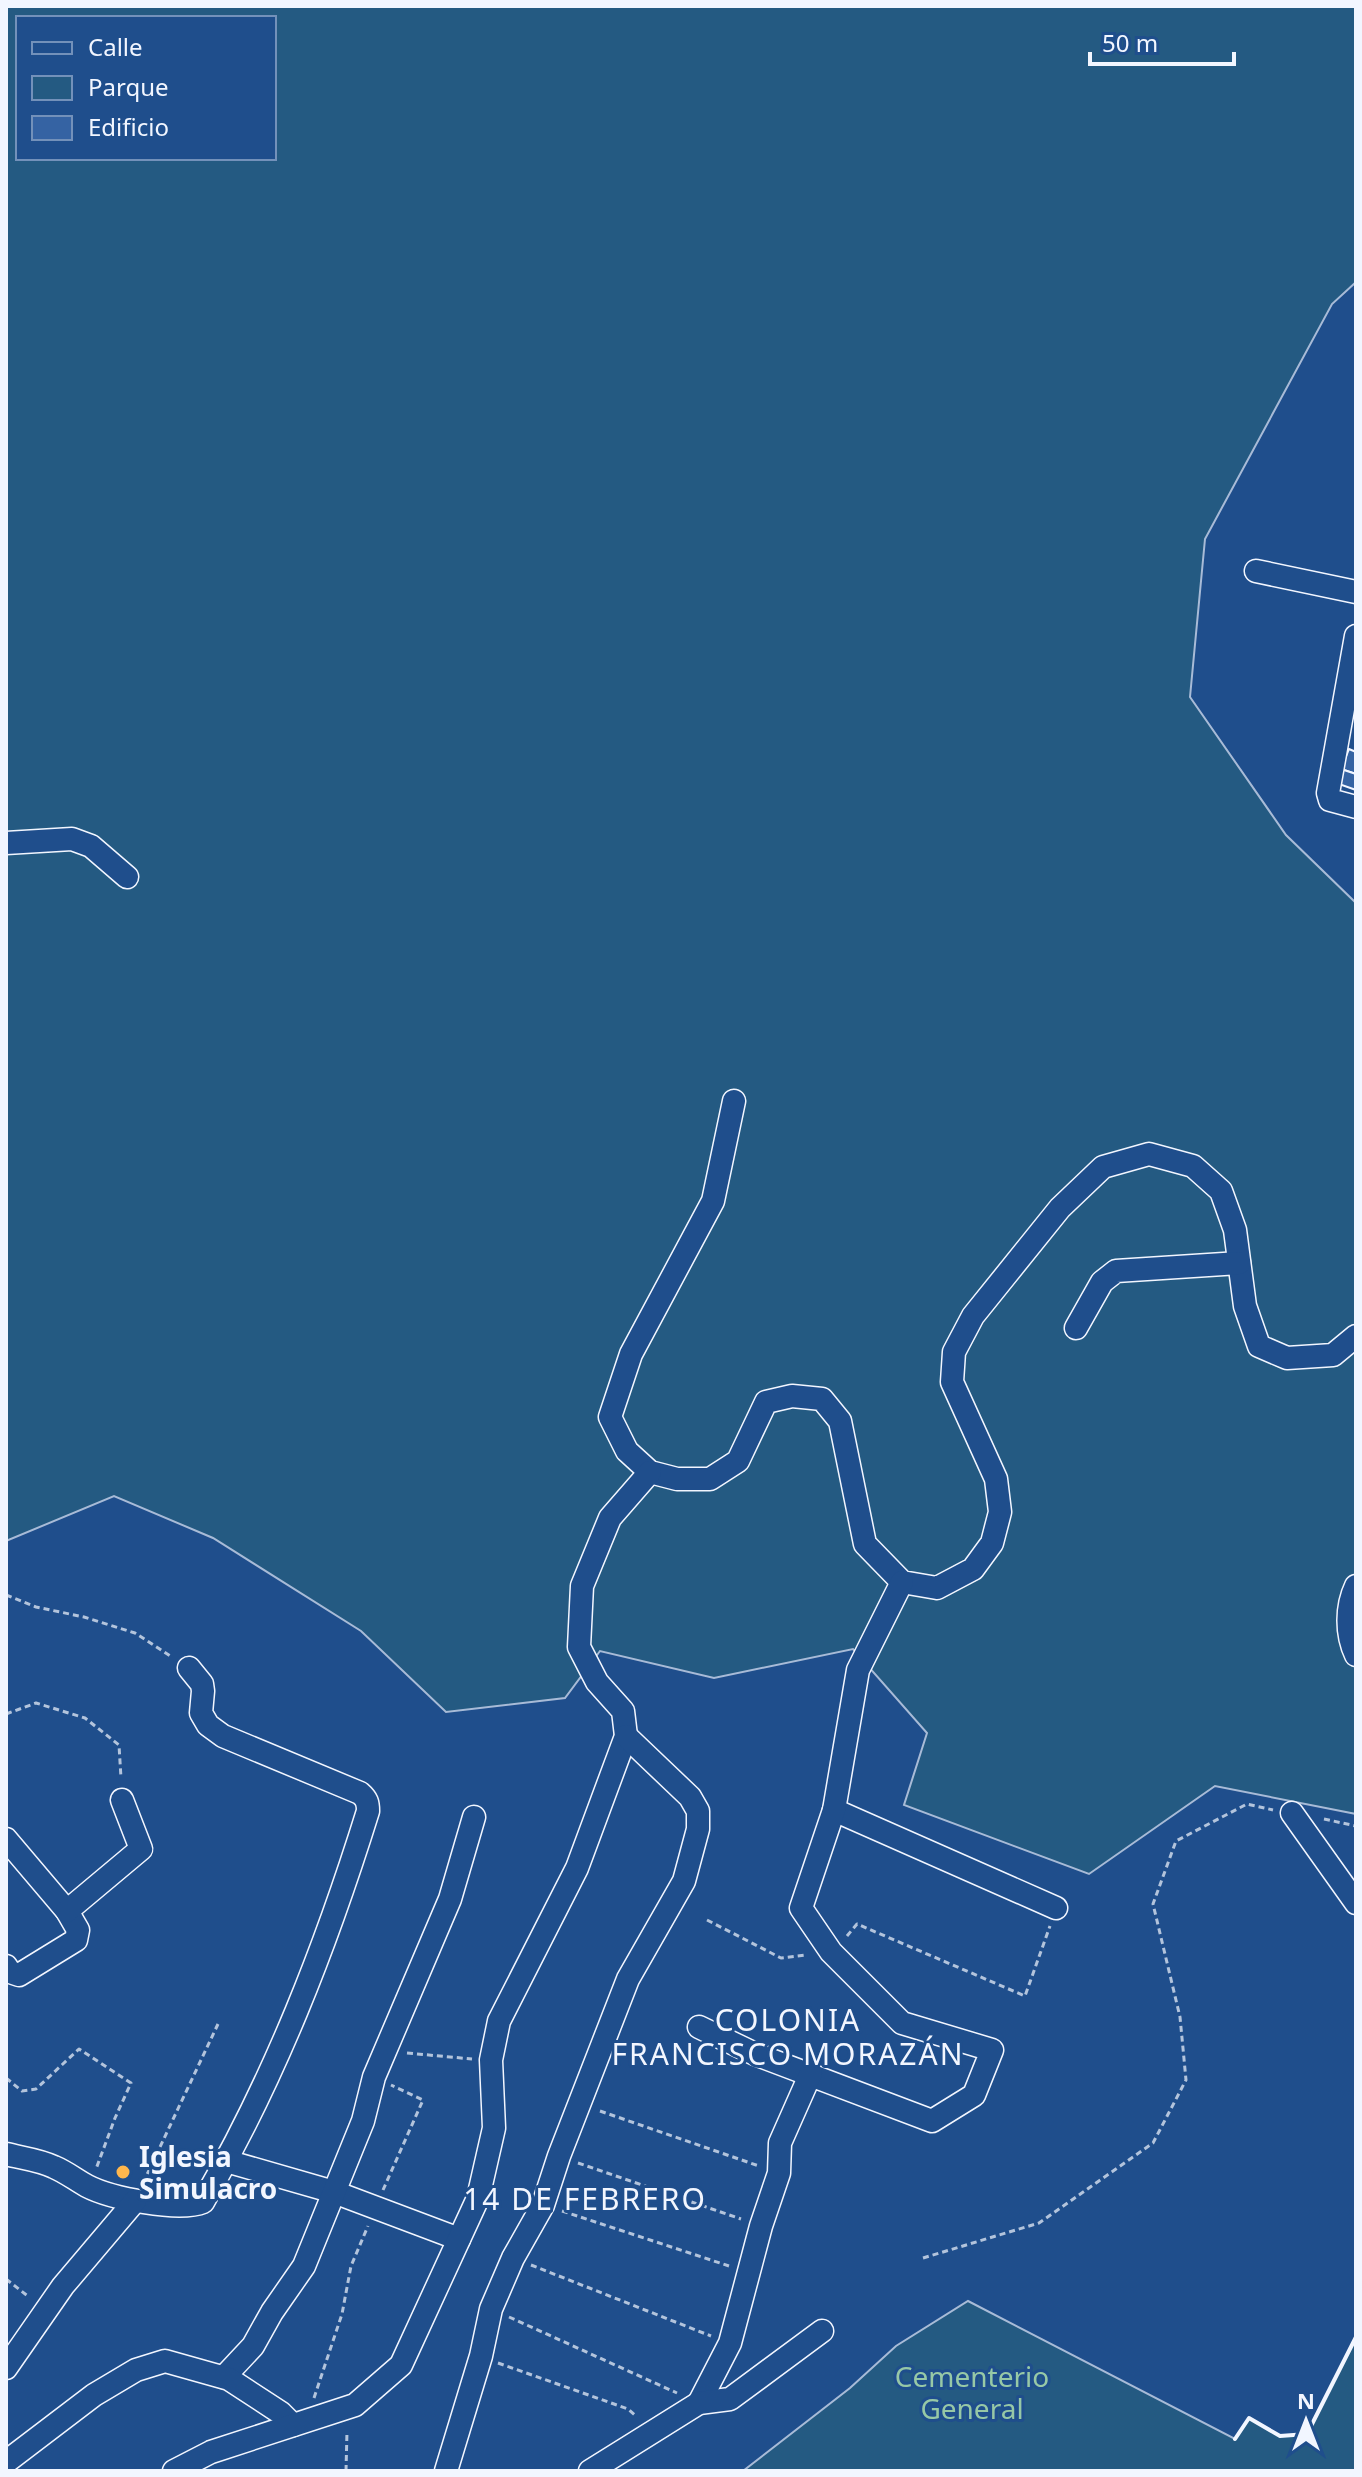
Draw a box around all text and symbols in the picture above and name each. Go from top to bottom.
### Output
legend [16,16,276,160]
scale bar [1090,16,1234,66]
text: 50 m [1102,26,1158,59]
text: Calle [88,30,143,63]
text: Parque [88,70,169,103]
text: Edificio [88,110,169,143]
district label: COLONIA FRANCISCO MORAZÁN [612,1999,965,2074]
place label: Iglesia Simulacro [139,2137,277,2207]
marker: Iglesia Simulacro [114,2163,132,2181]
district label: 14 DE FEBRERO [463,2178,707,2219]
park label: Cementerio General [895,2357,1049,2427]
north arrow [1266,2381,1346,2461]
text: N [1297,2385,1315,2415]

